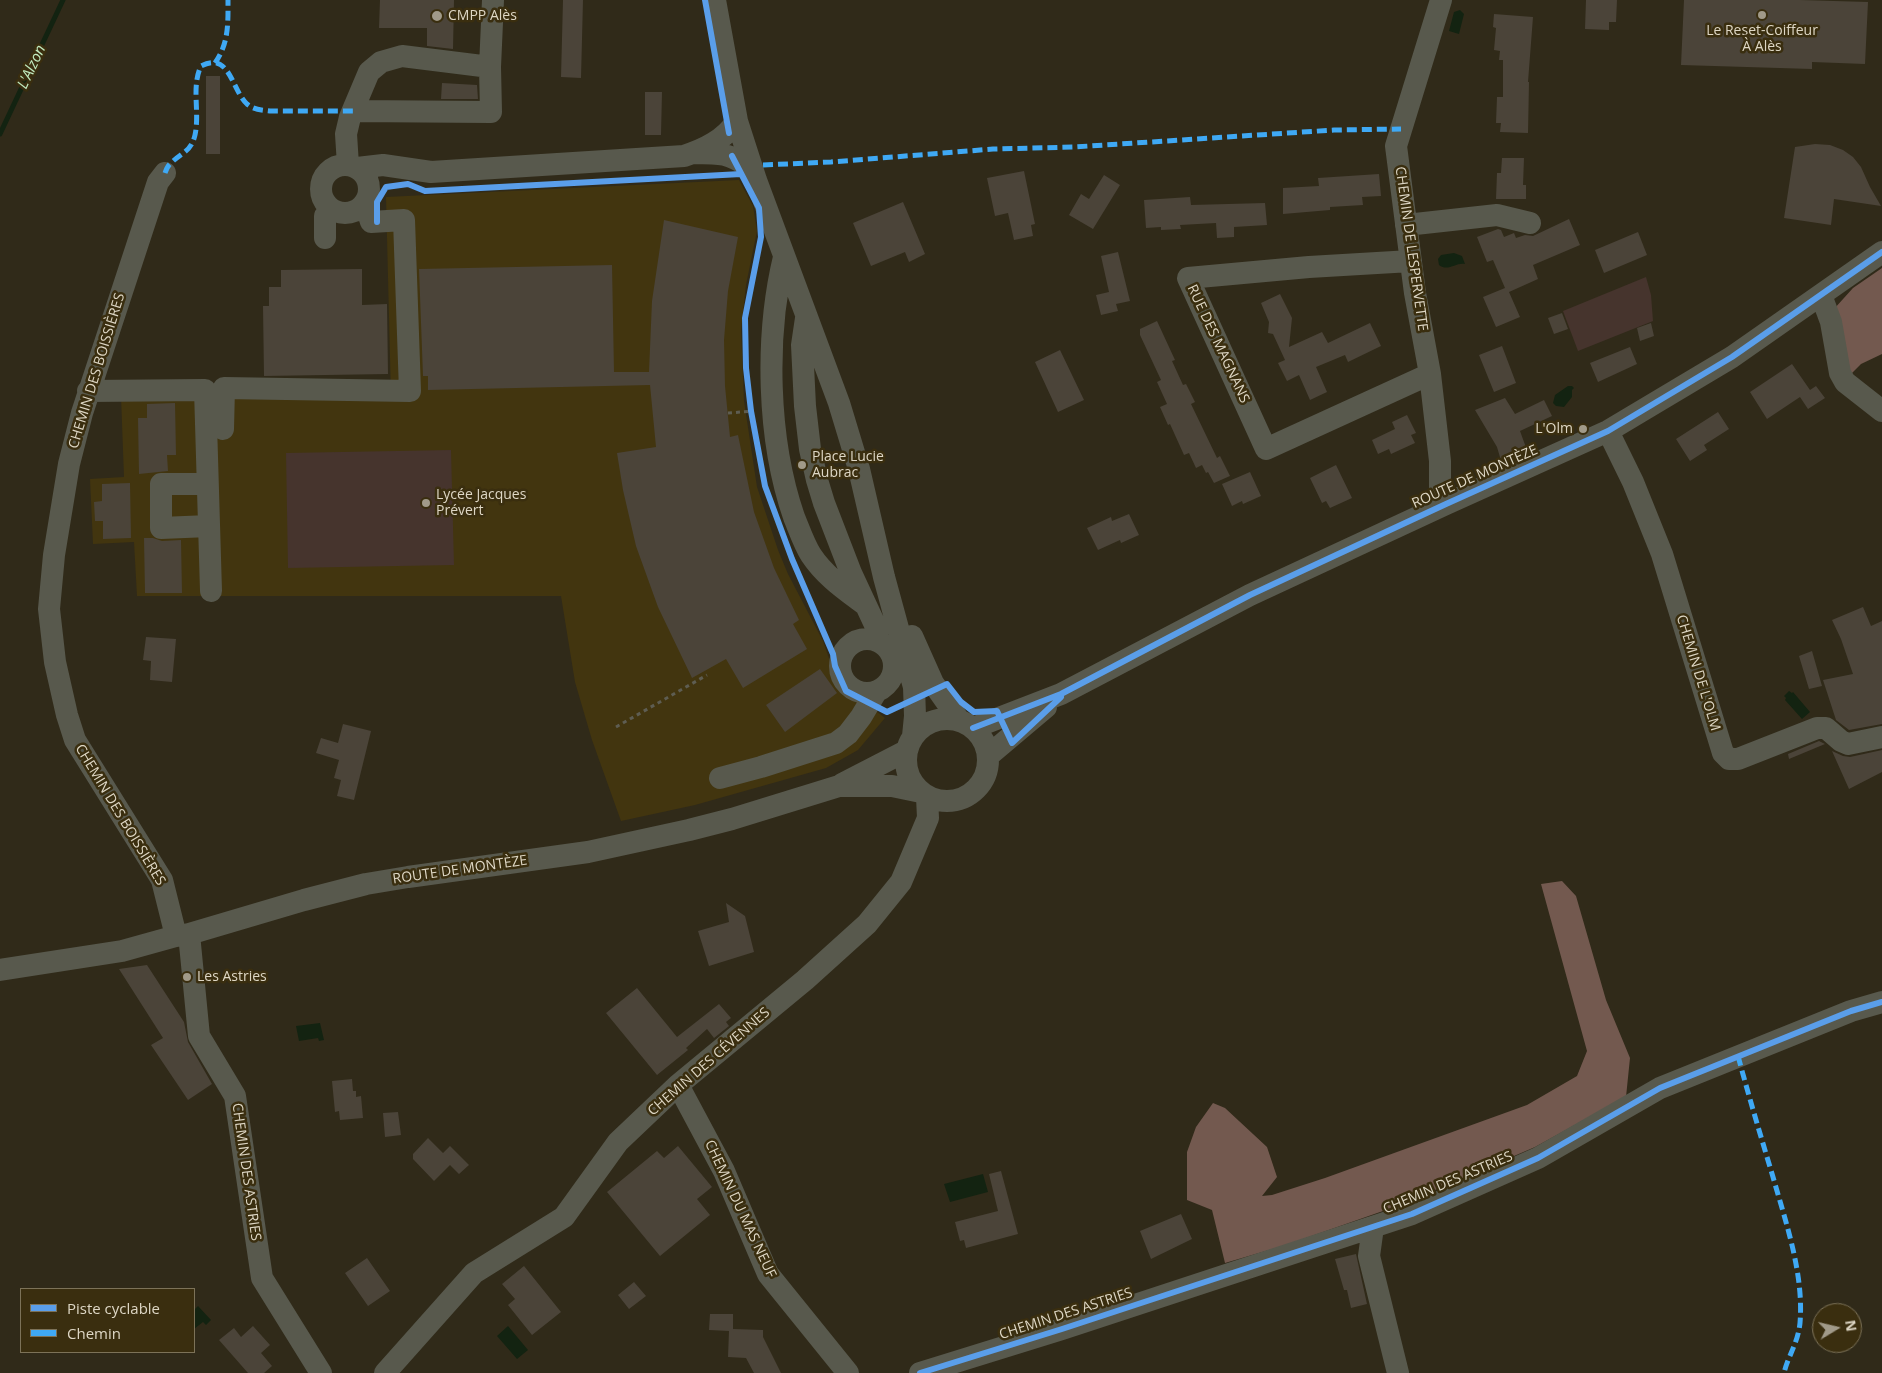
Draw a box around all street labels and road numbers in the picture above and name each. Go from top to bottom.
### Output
street label: CHEMIN DE LESPERVETTE [1391,166,1431,332]
street label: RUE DES MAGNANS [1183,282,1253,406]
street label: CHEMIN DES BOISSIÈRES [65,291,129,451]
street label: ROUTE DE MONTÈZE [1410,442,1540,512]
street label: CHEMIN DE L'OLM [1672,613,1724,733]
street label: CHEMIN DES BOISSIÈRES [71,741,169,889]
street label: ROUTE DE MONTÈZE [392,852,528,888]
street label: CHEMIN DES CÉVENNES [645,1004,773,1120]
street label: CHEMIN DES ASTRIES [228,1102,264,1242]
street label: CHEMIN DU MAS NEUF [701,1137,779,1281]
street label: CHEMIN DES ASTRIES [1381,1148,1515,1218]
street label: CHEMIN DES ASTRIES [997,1285,1135,1343]

